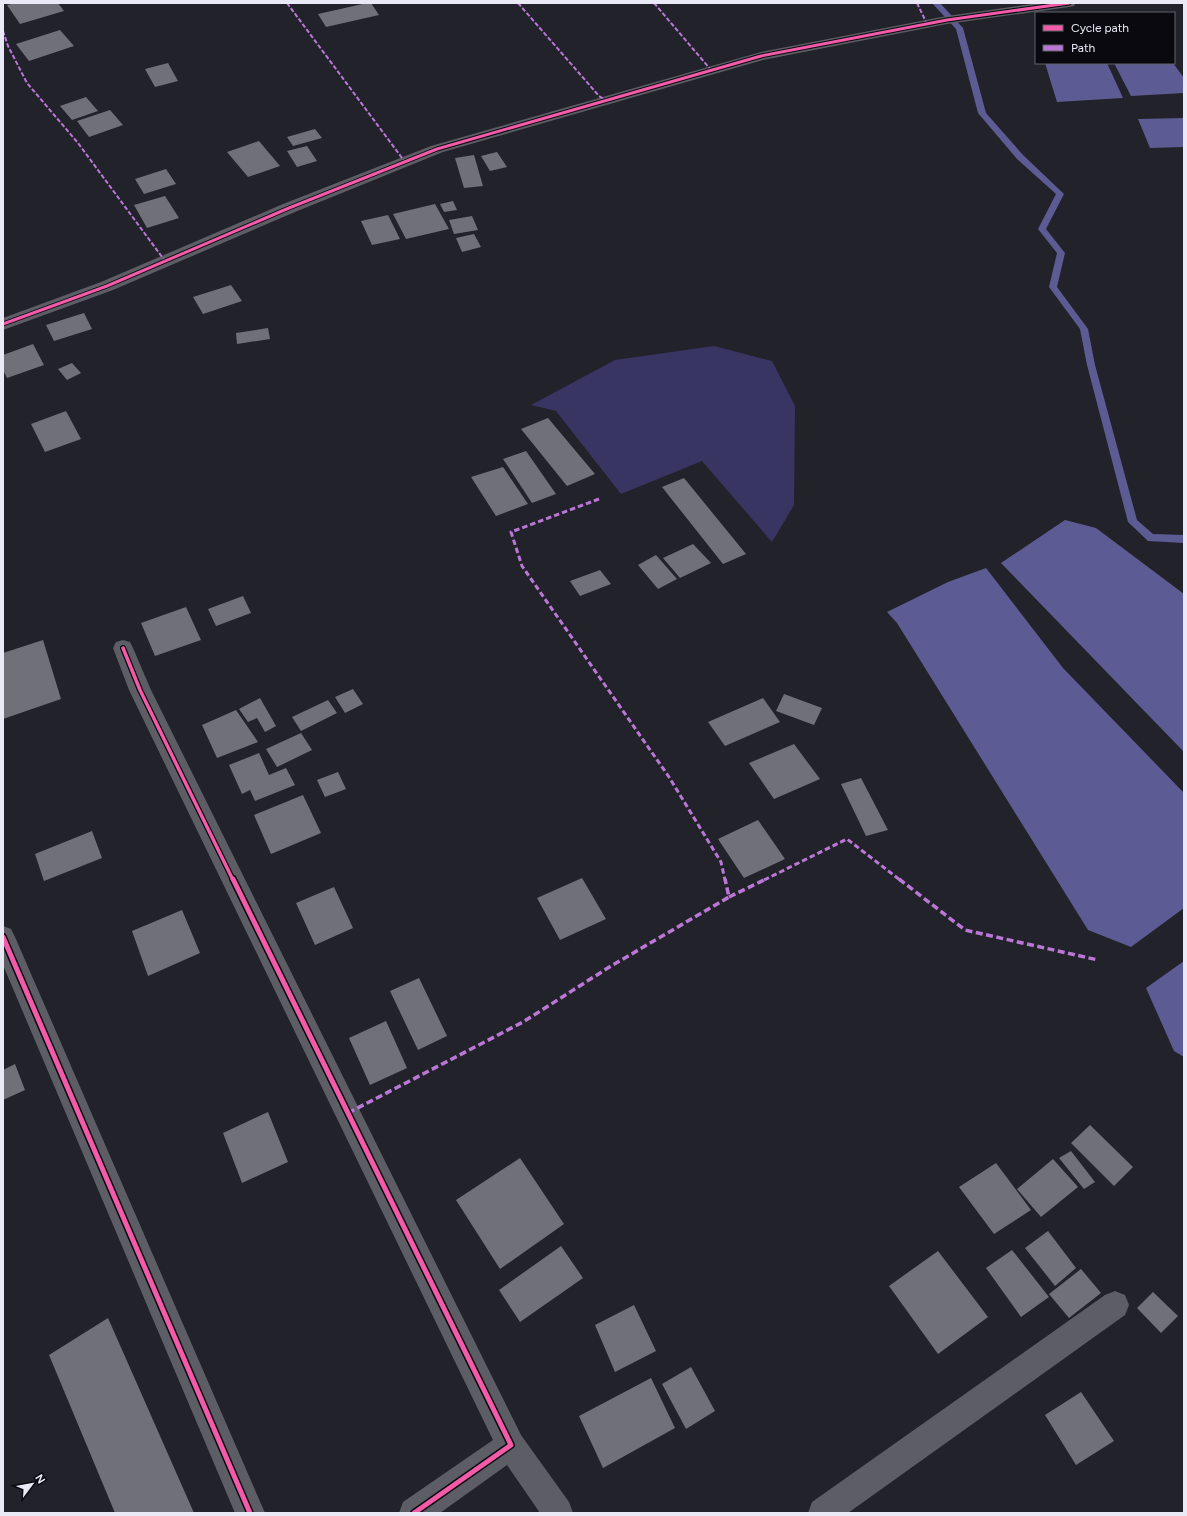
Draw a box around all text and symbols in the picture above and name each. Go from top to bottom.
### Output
legend [1035,12,1175,64]
text: Cycle path [1071,21,1129,35]
text: Path [1071,41,1095,55]
north arrow [12,1464,52,1504]
text: N [32,1472,48,1486]

